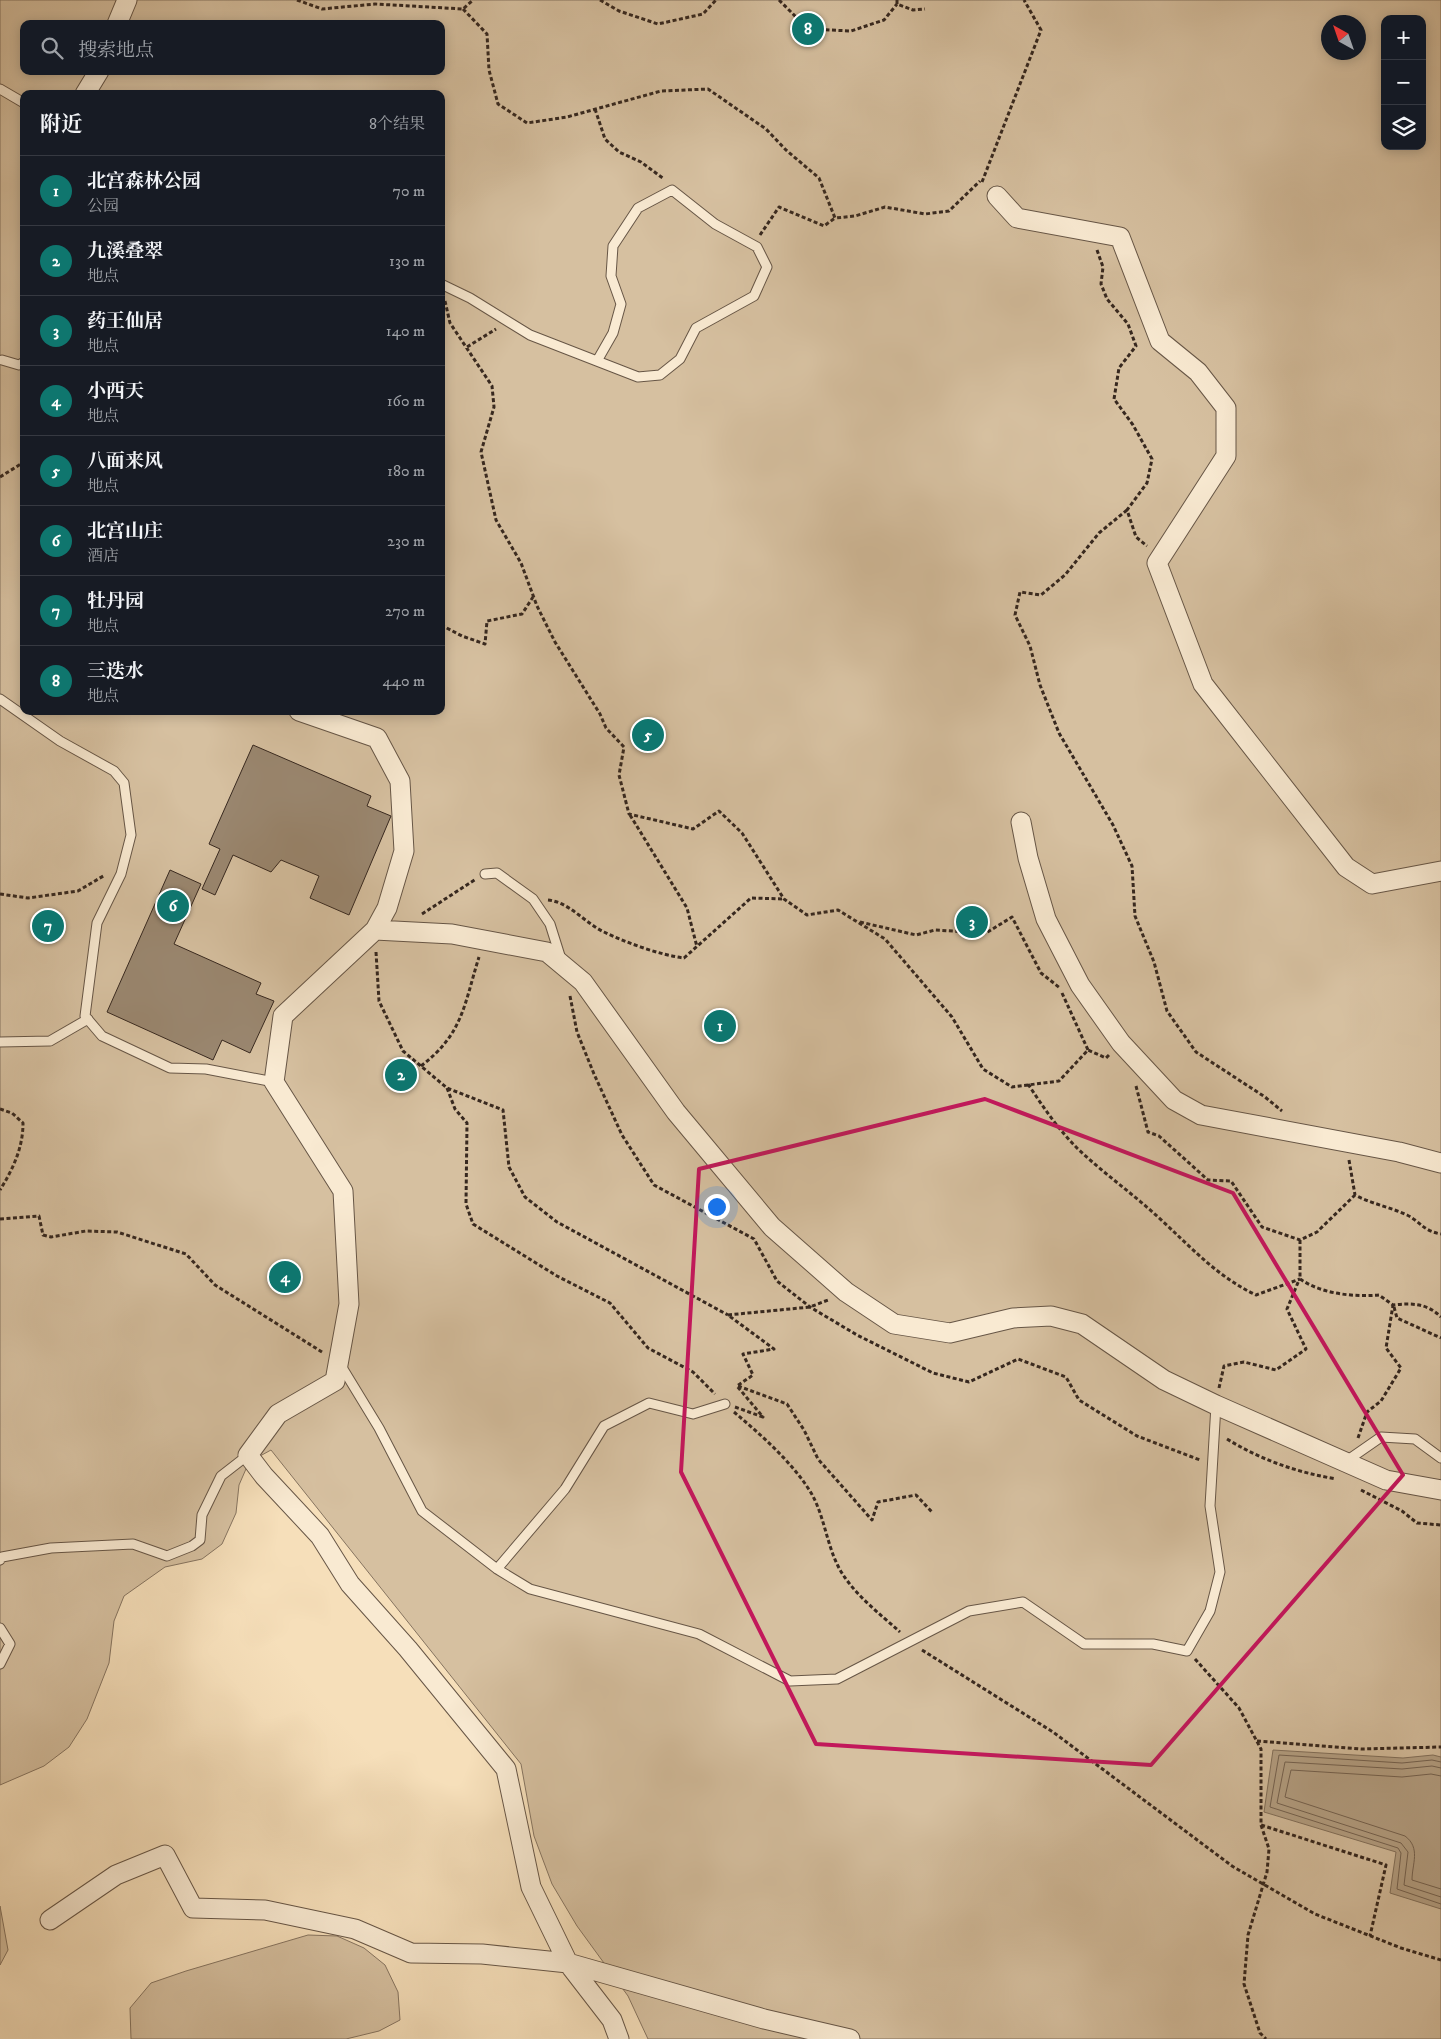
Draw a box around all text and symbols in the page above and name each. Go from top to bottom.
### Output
pin: 8 [792,10,824,48]
north arrow [1321,15,1366,60]
map controls [1381,15,1426,150]
button: + [1381,15,1426,60]
search box [20,20,445,75]
icon: search [38,34,66,62]
text: 搜索地点 [78,39,154,62]
button: − [1381,60,1426,105]
button: layers [1381,105,1426,150]
text: 附近 [40,112,82,138]
text: 8个结果 [369,114,425,134]
text: 北宫森林公园 [87,170,201,193]
text: 1 [53,181,59,201]
text: 70 m [393,181,425,201]
text: 公园 [87,196,119,216]
text: 九溪叠翠 [87,240,163,263]
text: 2 [52,251,60,271]
text: 130 m [389,251,425,271]
text: 地点 [87,266,119,286]
text: 药王仙居 [87,310,163,333]
text: 3 [53,321,59,341]
text: 140 m [386,321,425,341]
text: 地点 [87,336,119,356]
text: 小西天 [87,380,144,403]
text: 4 [51,391,61,411]
text: 160 m [387,391,425,411]
text: 地点 [87,406,119,426]
text: 八面来风 [87,450,163,473]
text: 5 [52,461,60,481]
text: 180 m [387,461,425,481]
text: 地点 [87,476,119,496]
text: 北宫山庄 [87,520,163,543]
text: 6 [52,531,60,551]
text: 230 m [387,531,425,551]
text: 酒店 [87,546,119,566]
text: 牡丹园 [87,590,144,613]
text: 7 [52,601,60,621]
text: 270 m [385,601,425,621]
text: 地点 [87,616,119,636]
text: 三迭水 [87,660,144,683]
text: 8 [52,671,60,691]
text: 440 m [383,671,425,691]
text: 地点 [87,686,119,706]
pin: 5 [632,716,664,754]
pin: 6 [157,887,189,925]
pin: 3 [956,903,988,941]
pin: 7 [32,907,64,945]
pin: 1 [704,1007,736,1045]
pin: 2 [385,1056,417,1094]
your location [704,1194,730,1220]
pin: 4 [269,1258,301,1296]

